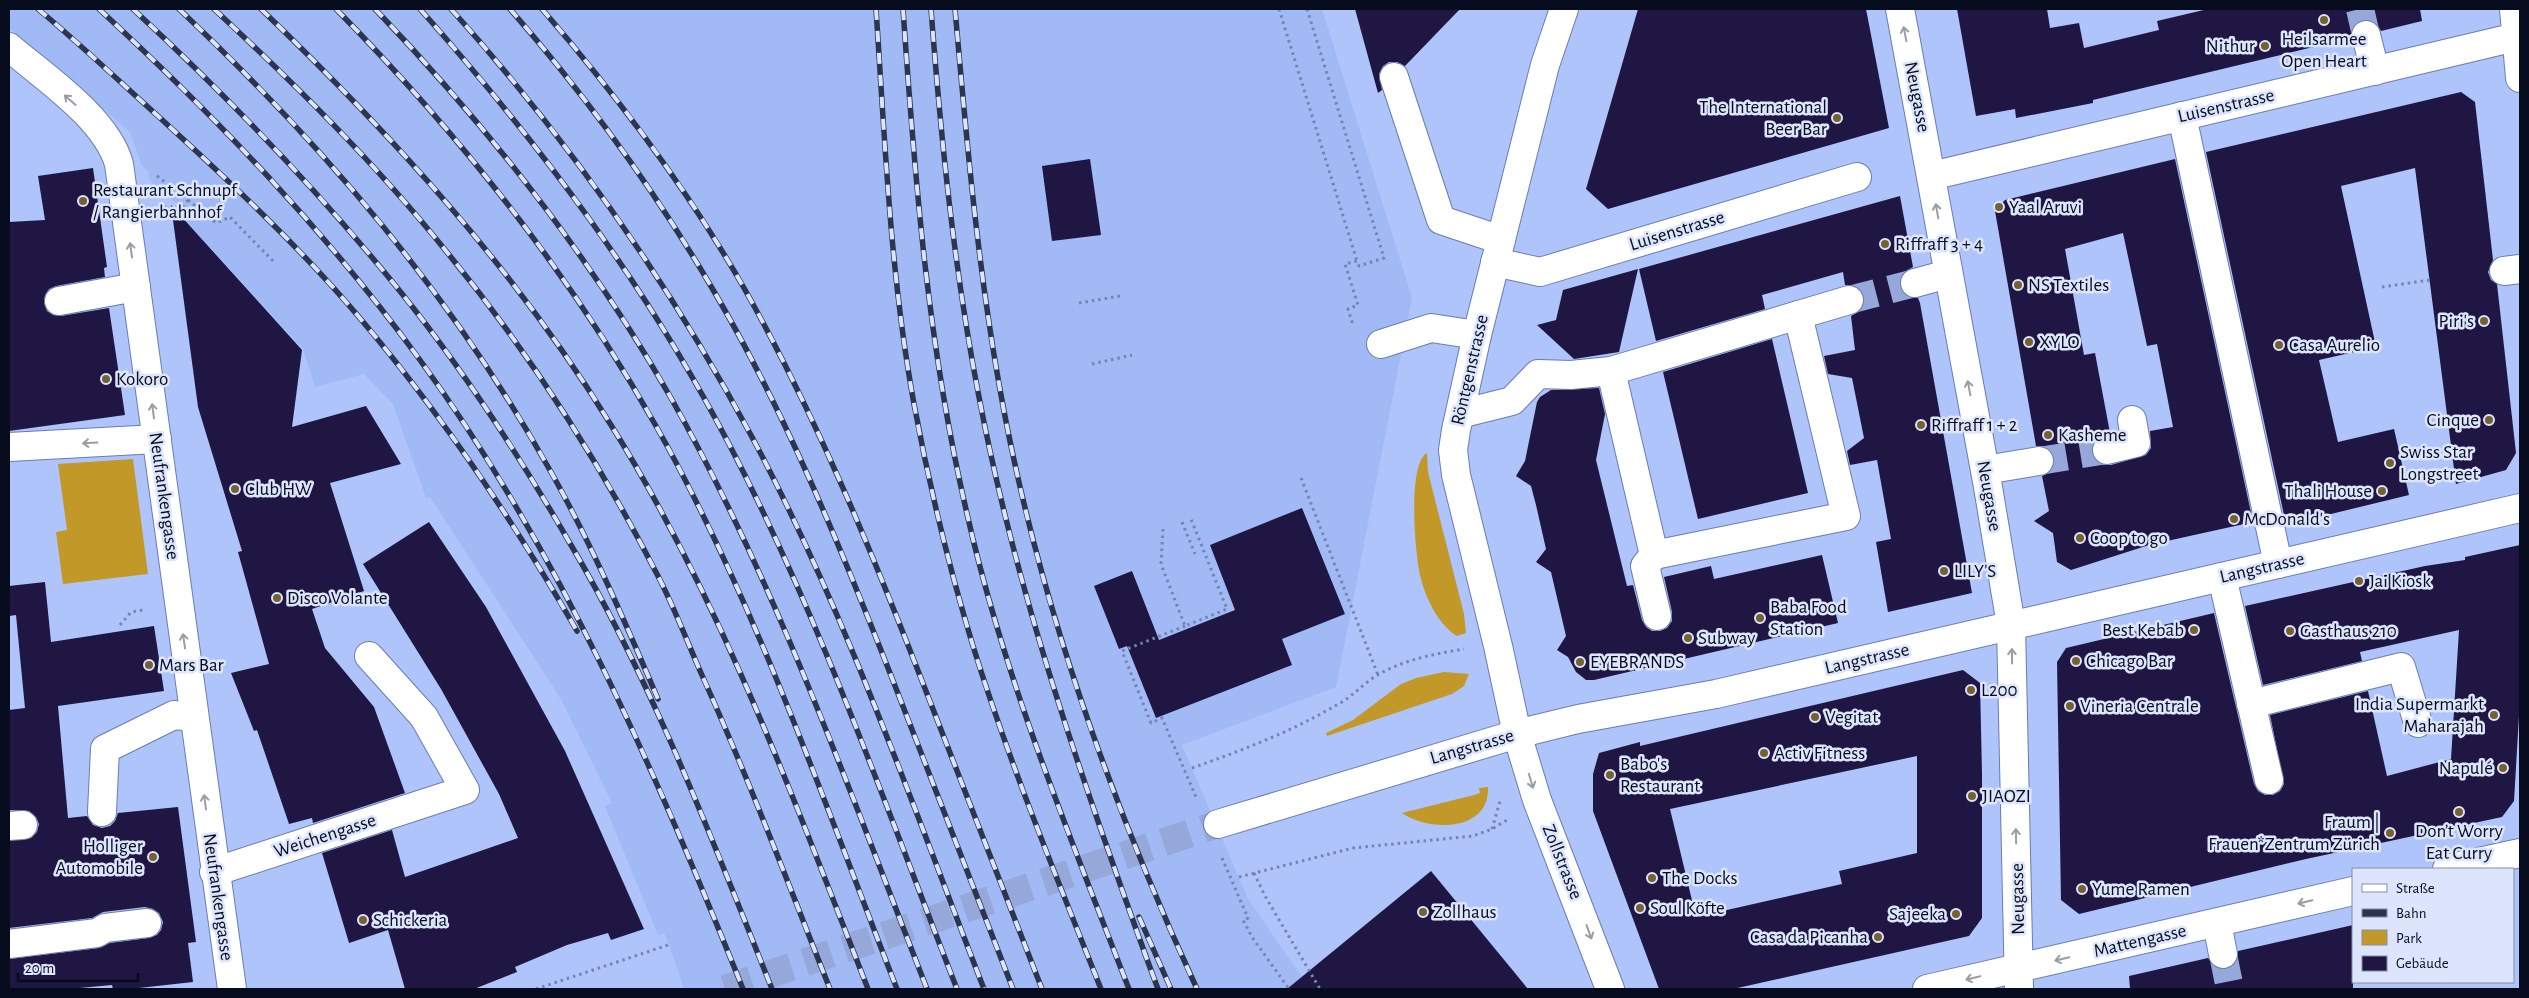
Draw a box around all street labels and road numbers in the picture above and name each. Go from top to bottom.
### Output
street label: Neugasse [1901,60,1933,134]
street label: Luisenstrasse [2176,86,2276,126]
street label: Luisenstrasse [1627,208,1727,254]
street label: Röntgenstrasse [1448,313,1492,427]
street label: Neufrankengasse [146,431,182,561]
street label: Neugasse [1973,459,2005,533]
street label: Langstrasse [2218,549,2306,587]
street label: Langstrasse [1823,640,1911,678]
street label: Langstrasse [1428,726,1516,768]
street label: Weichengasse [272,811,378,861]
street label: Zollstrasse [1538,822,1586,902]
street label: Neufrankengasse [200,832,236,962]
street label: Neugasse [2008,863,2028,935]
street label: Mattengasse [2092,921,2188,961]

